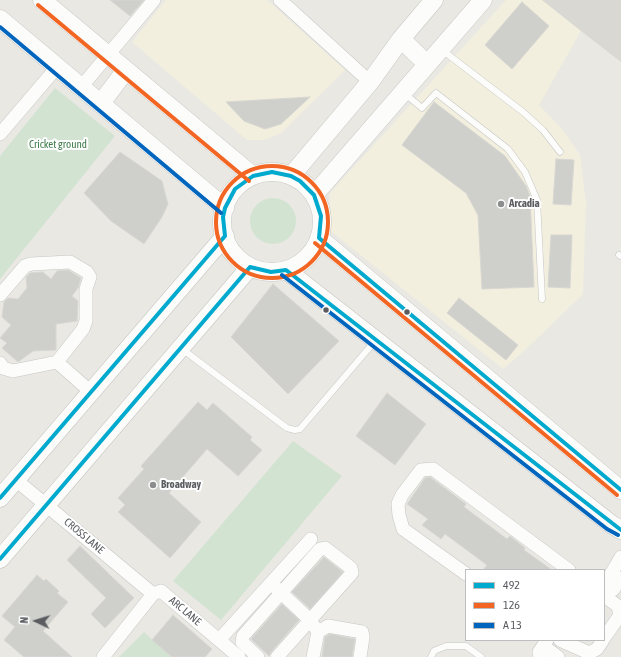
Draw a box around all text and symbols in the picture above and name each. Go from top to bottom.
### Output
park label: Cricket ground [29,138,87,152]
place label: Arcadia [509,197,540,211]
marker: Arcadia [496,199,506,209]
unlabelled marker [321,305,331,315]
unlabelled marker [402,307,412,317]
place label: Broadway [161,478,201,492]
marker: Broadway [148,480,158,490]
street label: CROSS LANE [61,515,107,557]
legend [465,569,605,641]
text: 492 [503,578,520,592]
street label: ARC LANE [166,594,204,628]
text: 126 [503,598,520,612]
north arrow [16,601,56,641]
text: N [18,617,30,624]
text: A 13 [503,618,522,632]

